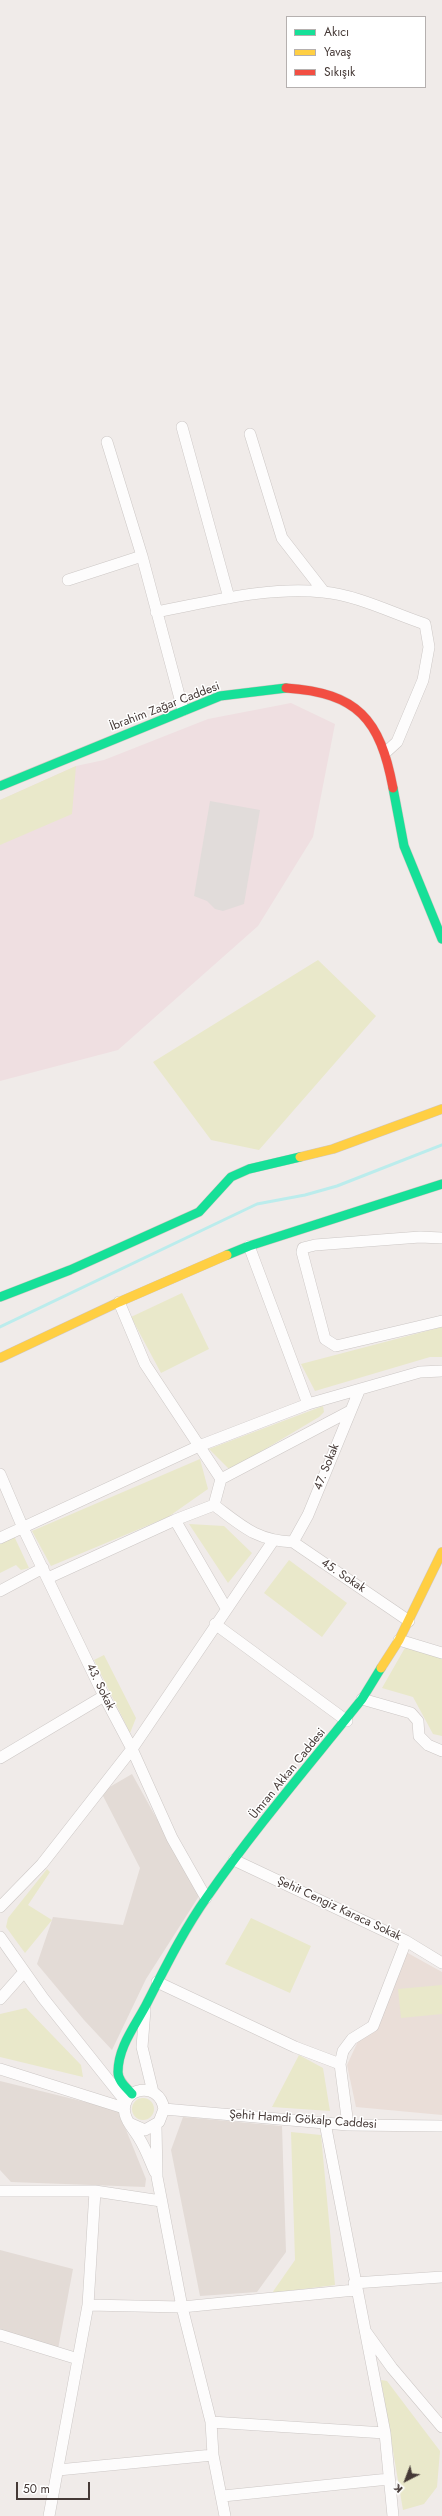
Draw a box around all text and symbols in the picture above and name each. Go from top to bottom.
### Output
legend [286,16,426,88]
text: Akıcı [324,23,349,41]
text: Yavaş [324,43,351,61]
text: Sıkışık [324,63,355,81]
street label: İbrahim Zağar Caddesi [108,679,222,735]
street label: 47. Sokak [311,1442,343,1492]
street label: 45. Sokak [318,1556,368,1596]
street label: 43. Sokak [83,1661,117,1713]
street label: Ümran Akkan Caddesi [247,1726,329,1822]
street label: Şehit Cengiz Karaca Sokak [275,1874,403,1944]
street label: Şehit Hamdi Gökalp Caddesi [229,2108,377,2132]
north arrow [386,2460,426,2500]
scale bar [18,2474,92,2500]
text: 50 m [23,2480,50,2498]
text: K [390,2480,406,2497]

